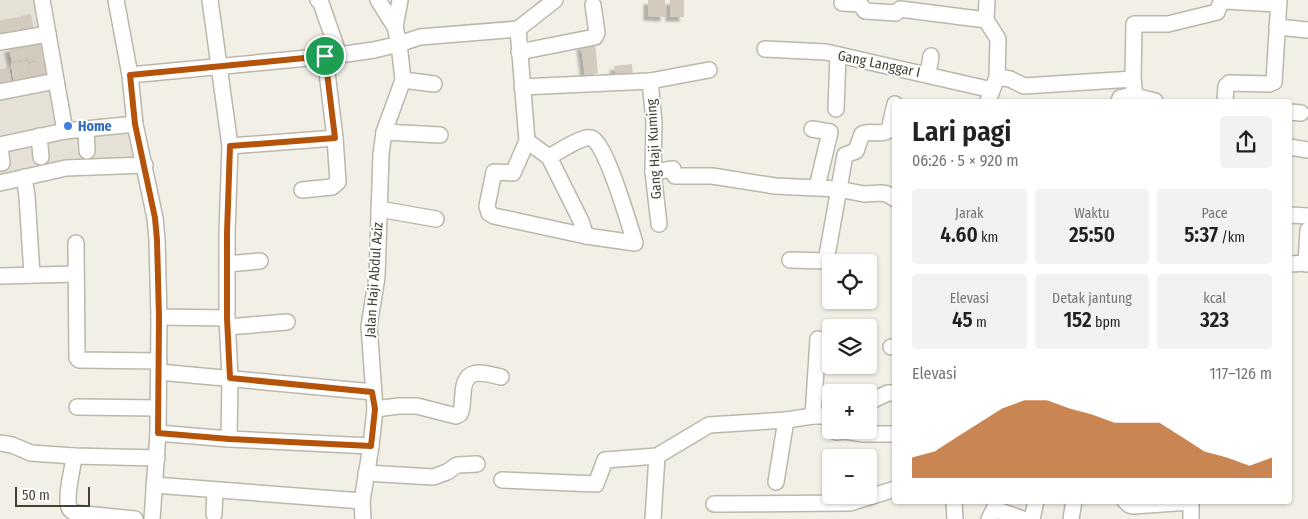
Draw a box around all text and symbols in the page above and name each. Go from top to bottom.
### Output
pin [304,35,346,77]
icon: arrive [311,42,339,70]
street label: Gang Langgar I [836,47,922,81]
street label: Gang Haji Kuming [643,98,665,200]
text: Lari pagi [912,115,1012,148]
button: share [1220,116,1272,168]
place label: Home [78,118,112,135]
marker: Home [62,120,74,132]
text: 06:26 · 5 × 920 m [912,151,1019,170]
text: Jarak [955,205,984,222]
text: Waktu [1074,205,1110,222]
text: Pace [1202,205,1228,222]
street label: Jalan Haji Abdul Aziz [361,221,387,338]
text: 4.60 [940,222,978,248]
text: 25:50 [1069,222,1115,248]
text: 5:37 [1184,222,1218,248]
text: km [978,229,998,246]
text: /km [1218,229,1245,246]
map controls [822,254,877,504]
button: locate [822,254,877,309]
text: Elevasi [950,290,989,307]
text: Detak jantung [1052,290,1132,307]
text: kcal [1203,290,1226,307]
text: 45 [952,307,973,333]
text: 152 [1063,307,1092,333]
text: 323 [1200,307,1229,333]
text: m [973,314,987,331]
text: bpm [1092,314,1121,331]
button: layers [822,319,877,374]
text: Elevasi [912,364,957,383]
text: 117–126 m [1210,364,1272,383]
button: + [822,384,877,439]
button: − [822,449,877,504]
scale bar [15,484,90,507]
text: 50 m [22,487,50,504]

